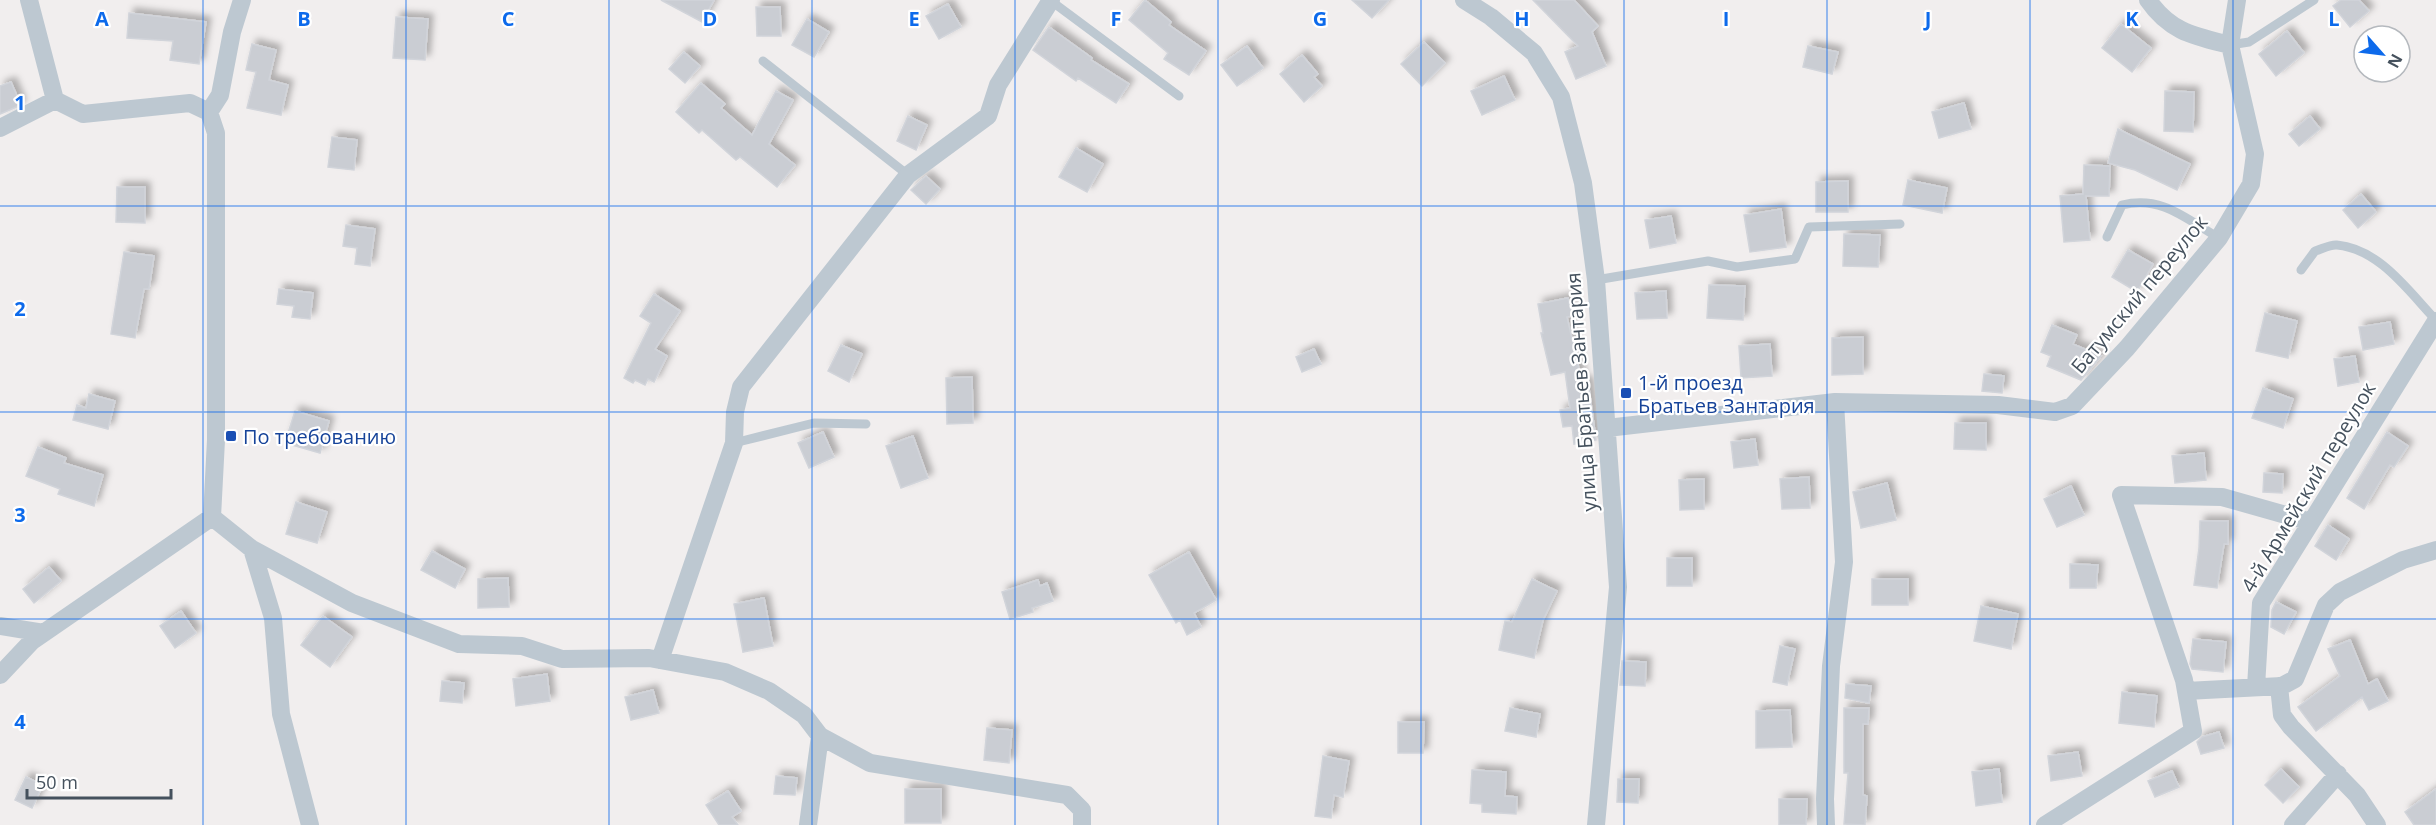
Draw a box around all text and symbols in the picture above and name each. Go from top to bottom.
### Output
text: A [95,5,109,32]
text: B [297,5,311,32]
text: C [502,5,515,32]
text: D [703,5,717,32]
text: E [908,5,920,32]
text: F [1111,5,1121,32]
text: G [1313,5,1327,32]
text: H [1514,5,1530,32]
text: I [1723,5,1729,32]
text: J [1923,5,1931,32]
text: K [2125,5,2139,32]
text: L [2328,5,2340,32]
north arrow [2352,24,2412,84]
text: N [2382,50,2408,72]
text: 1 [14,89,26,116]
street label: Батумский переулок [2065,209,2214,379]
street label: улица Братьев Зантария [1559,271,1603,513]
text: 2 [14,295,26,322]
place label: 1-й проезд Братьев Зантария [1638,369,1815,419]
street label: 4-й Армейский переулок [2234,376,2382,597]
marker: 1-й проезд Братьев Зантария [1619,386,1633,400]
place label: По требованию [243,423,396,450]
marker: По требованию [224,429,238,443]
text: 3 [14,501,26,528]
text: 4 [14,708,26,735]
scale bar [27,762,171,800]
text: 50 m [36,770,78,794]

